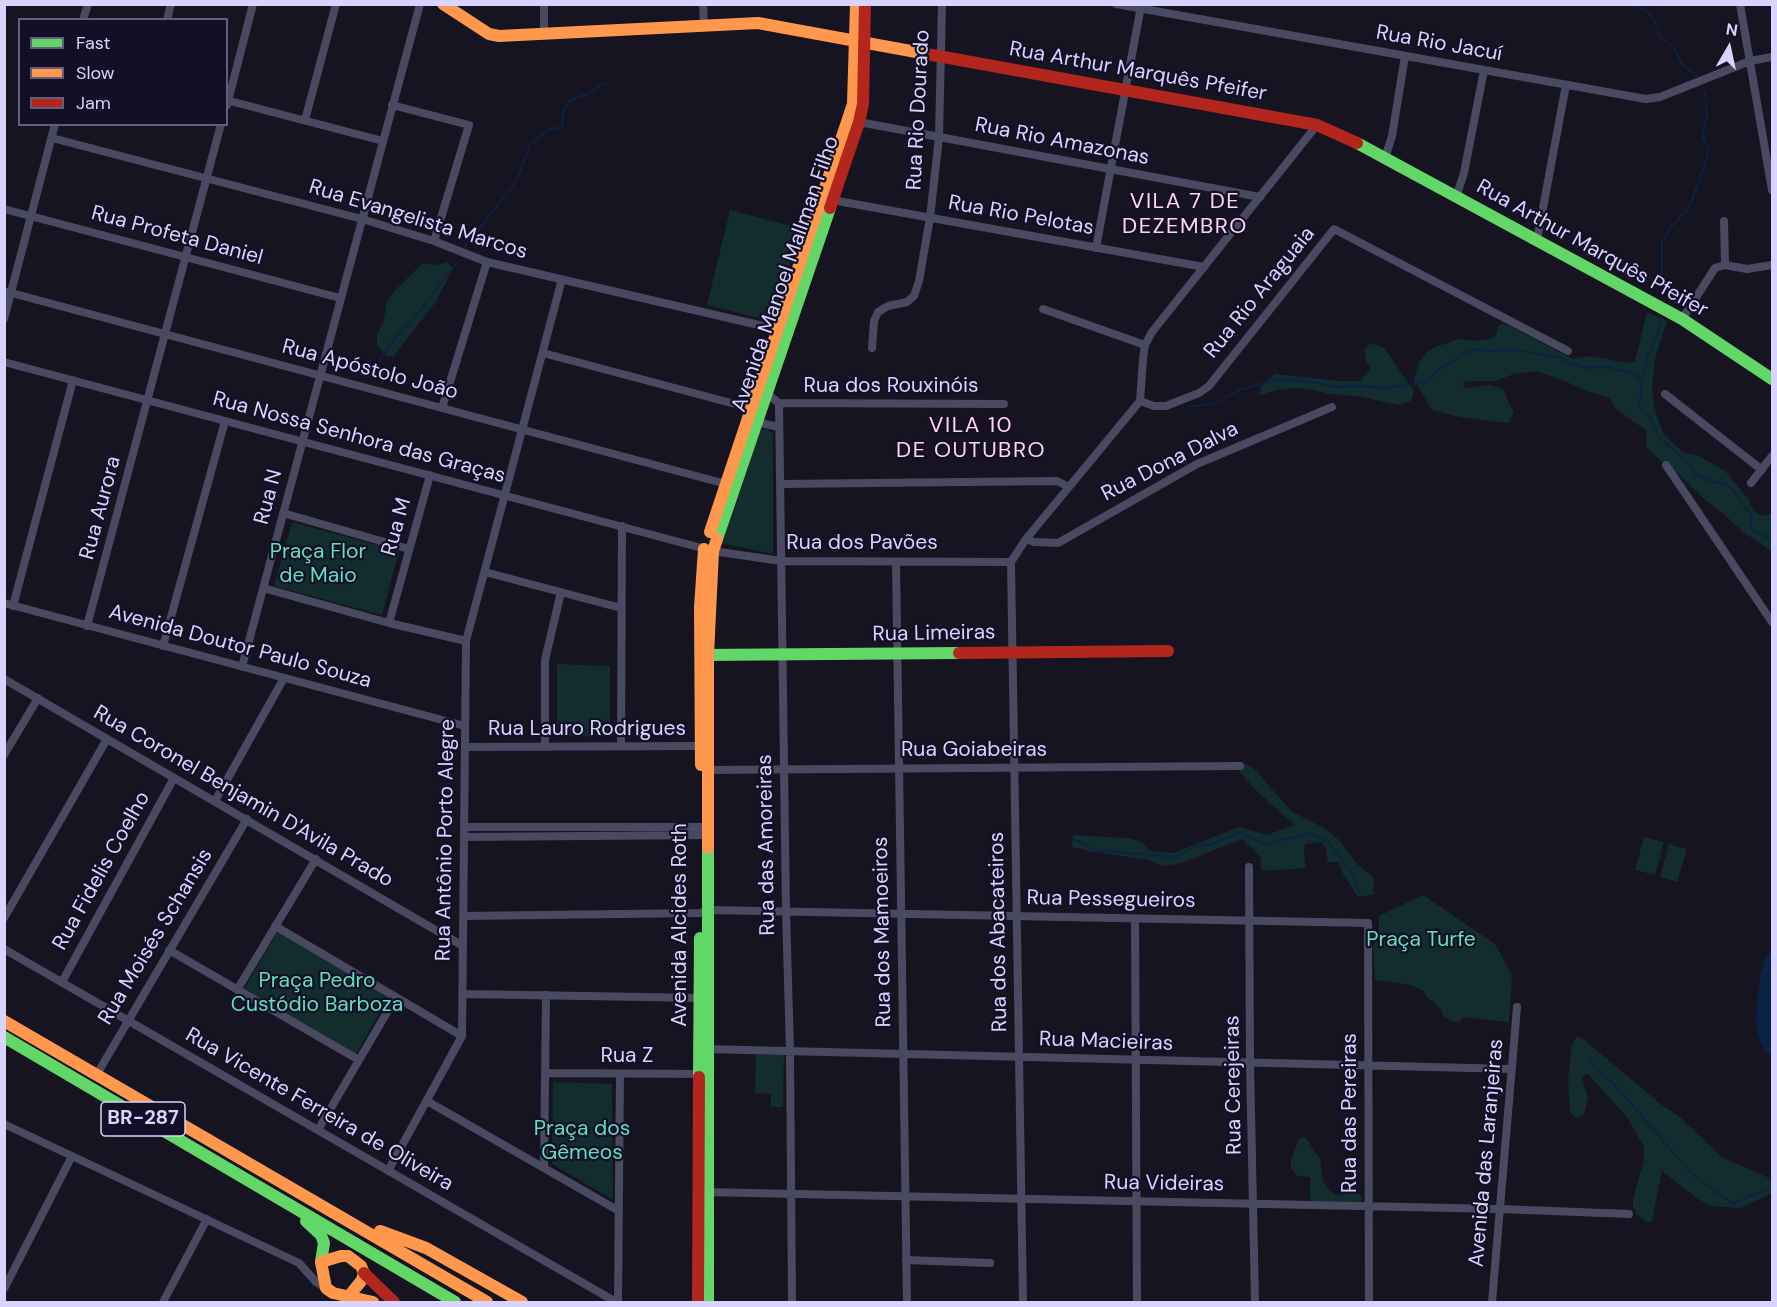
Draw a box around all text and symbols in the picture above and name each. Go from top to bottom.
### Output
legend [18,18,228,126]
north arrow [1699,18,1759,78]
text: N [1724,18,1739,41]
street label: Rua Rio Jacuí [1374,21,1504,67]
street label: Rua Rio Dourado [902,29,936,191]
text: Fast [76,31,111,55]
street label: Rua Arthur Marquês Pfeifer [1007,37,1269,107]
text: Slow [76,61,115,85]
text: Jam [76,91,111,115]
street label: Rua Rio Amazonas [973,113,1151,171]
street label: Avenida Manoel Mallman Filho [727,133,845,415]
street label: Rua Evangelista Marcos [306,175,530,265]
street label: Rua Arthur Marquês Pfeifer [1472,175,1712,323]
district label: VILA 7 DE DEZEMBRO [1122,189,1248,240]
street label: Rua Rio Pelotas [946,191,1096,241]
street label: Rua Profeta Daniel [88,201,266,271]
street label: Rua Rio Araguaia [1199,222,1321,364]
street label: Rua Apóstolo João [279,334,461,406]
street label: Rua dos Rouxinóis [803,373,979,399]
street label: Rua Nossa Senhora das Graças [210,387,508,489]
district label: VILA 10 DE OUTUBRO [896,413,1046,464]
street label: Rua Dona Dalva [1097,417,1243,507]
street label: Rua Aurora [75,453,127,563]
street label: Rua N [250,467,288,527]
street label: Rua M [377,495,417,559]
street label: Rua dos Pavões [786,530,938,556]
park label: Praça Flor de Maio [270,539,366,589]
street label: Avenida Doutor Paulo Souza [106,600,374,694]
street label: Rua Limeiras [872,620,996,648]
street label: Rua Coronel Benjamin D'Avila Prado [89,701,397,893]
street label: Rua Lauro Rodrigues [488,716,686,742]
street label: Rua Antônio Porto Alegre [431,719,461,961]
street label: Rua Goiabeiras [901,737,1047,763]
street label: Rua das Amoreiras [753,754,781,936]
street label: Rua Fidelis Coelho [48,787,156,955]
street label: Avenida Alcides Roth [667,823,693,1027]
street label: Rua dos Abacateiros [985,832,1013,1032]
street label: Rua dos Mamoeiros [869,836,897,1028]
street label: Rua Moisés Schansis [93,844,219,1030]
street label: Rua Pessegueiros [1026,886,1196,914]
park label: Praça Turfe [1366,927,1476,953]
park label: Praça Pedro Custódio Barboza [231,968,403,1018]
street label: Rua Cerejeiras [1220,1015,1248,1155]
street label: Rua Vicente Ferreira de Oliveira [181,1023,457,1197]
street label: Rua Macieiras [1038,1027,1174,1057]
street label: Rua das Pereiras [1337,1033,1363,1193]
street label: Avenida das Laranjeiras [1464,1038,1510,1268]
street label: Rua Z [601,1043,653,1069]
road number: BR-287 [101,1102,185,1136]
park label: Praça dos Gêmeos [534,1116,630,1166]
street label: Rua Videiras [1104,1170,1224,1198]

